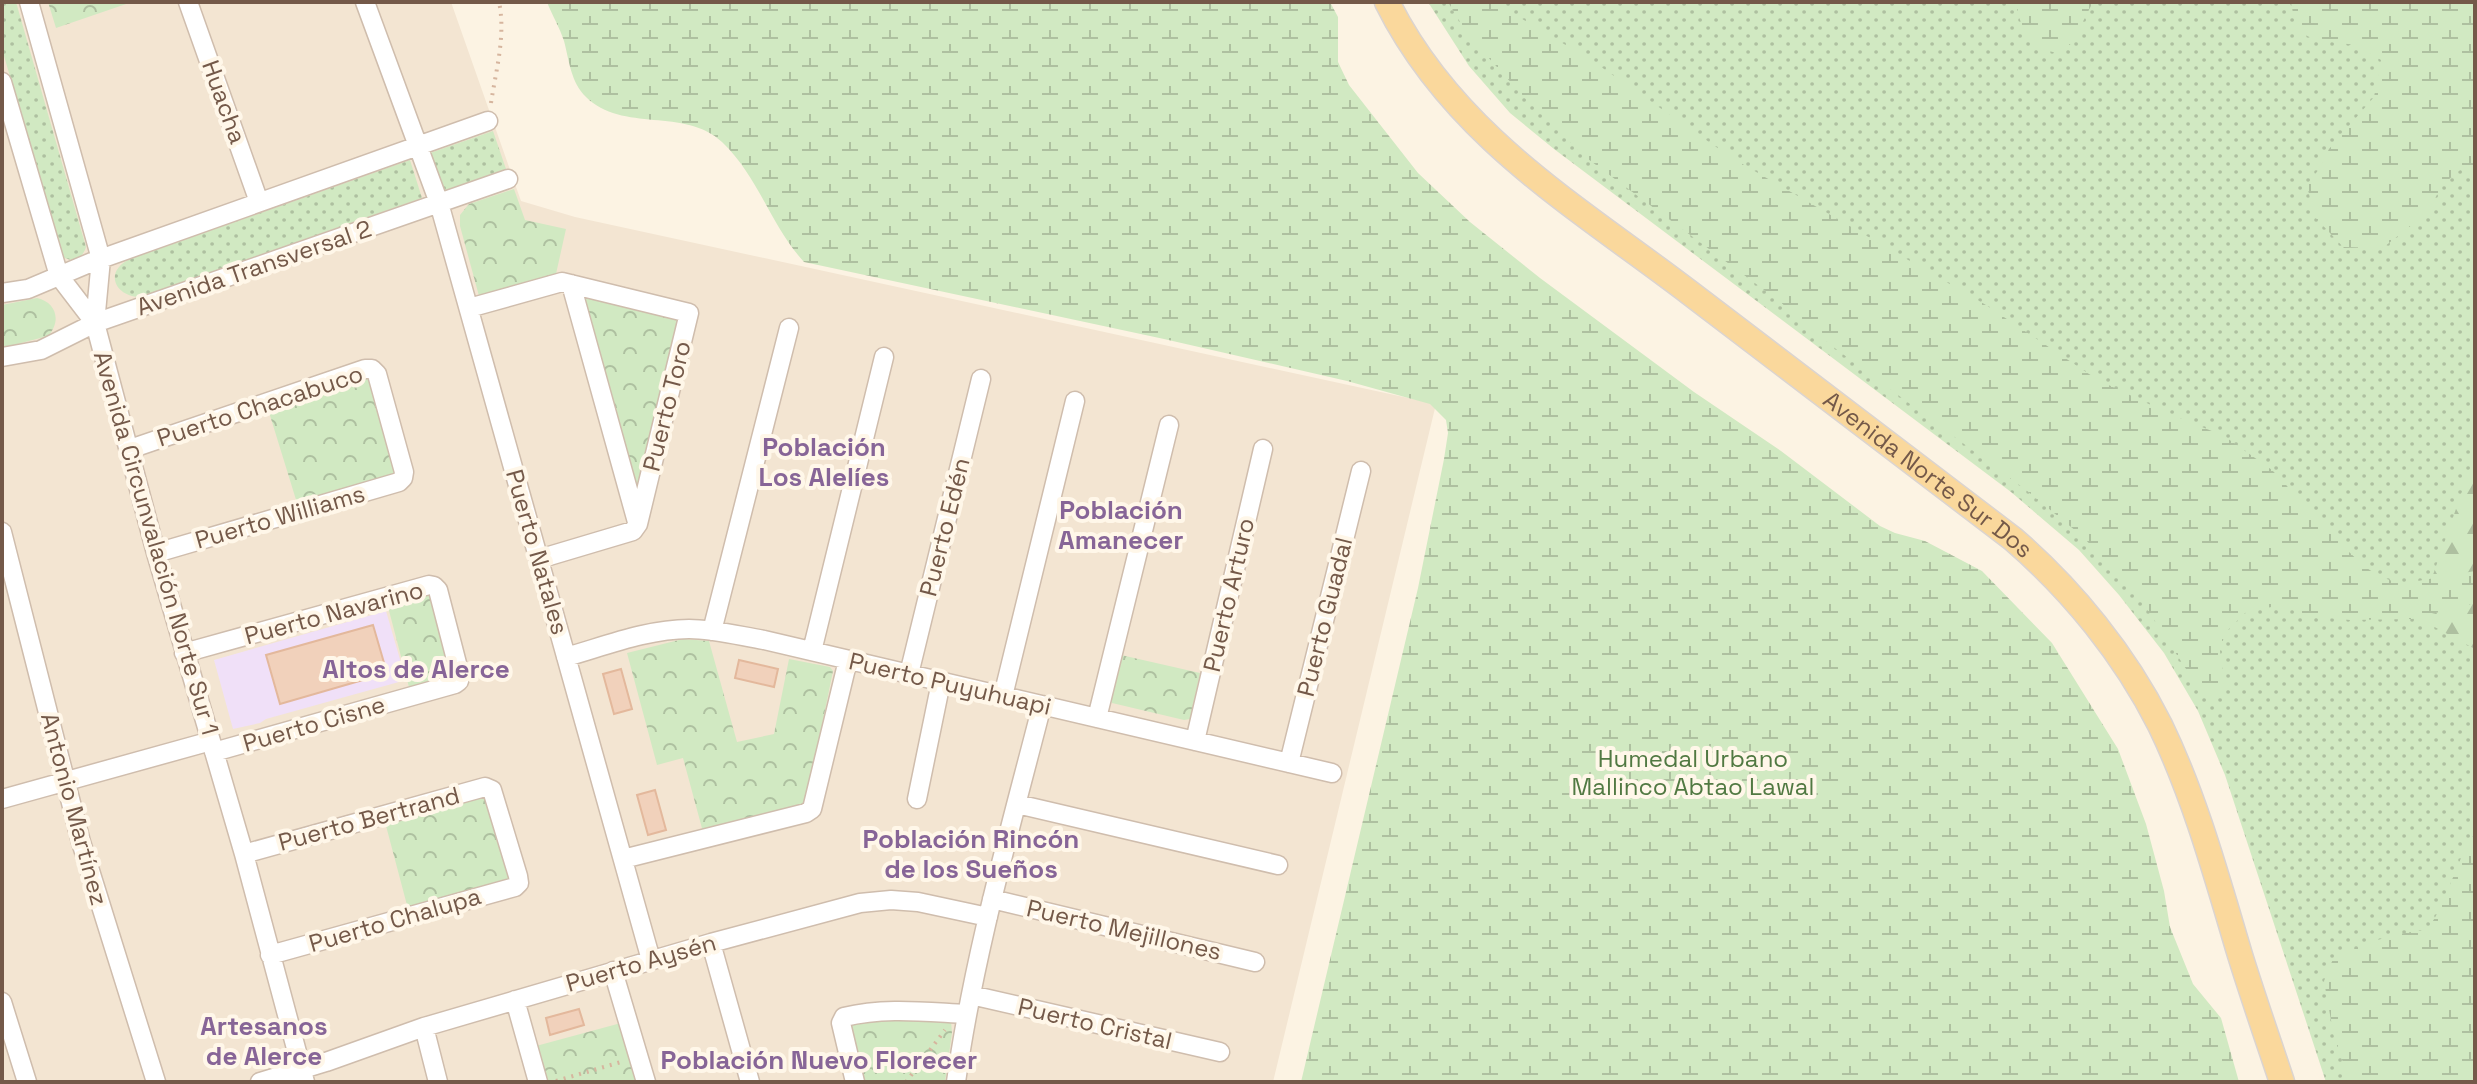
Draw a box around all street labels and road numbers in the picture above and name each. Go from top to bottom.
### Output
street label: Huacha [195,56,254,148]
street label: Avenida Transversal 2 [132,213,376,322]
street label: Puerto Toro [635,337,698,474]
street label: Avenida Circunvalación Norte Sur 1 [87,347,226,738]
street label: Puerto Chacabuco [153,358,367,453]
street label: Avenida Norte Sur Dos [1817,384,2040,564]
street label: Puerto Edén [912,454,977,599]
street label: Puerto Natales [499,466,576,638]
street label: Puerto Williams [191,477,368,556]
street label: Puerto Arturo [1196,515,1261,675]
street label: Puerto Guadal [1290,534,1359,700]
street label: Puerto Navarino [241,574,427,651]
street label: Puerto Puyuhuapi [846,645,1054,722]
street label: Puerto Cisne [239,688,389,759]
street label: Antonio Martínez [34,709,115,909]
street label: Puerto Bertrand [275,779,463,858]
street label: Puerto Chalupa [305,880,485,959]
street label: Puerto Mejillones [1024,892,1225,967]
street label: Puerto Aysén [562,926,720,999]
street label: Puerto Cristal [1015,991,1175,1056]

